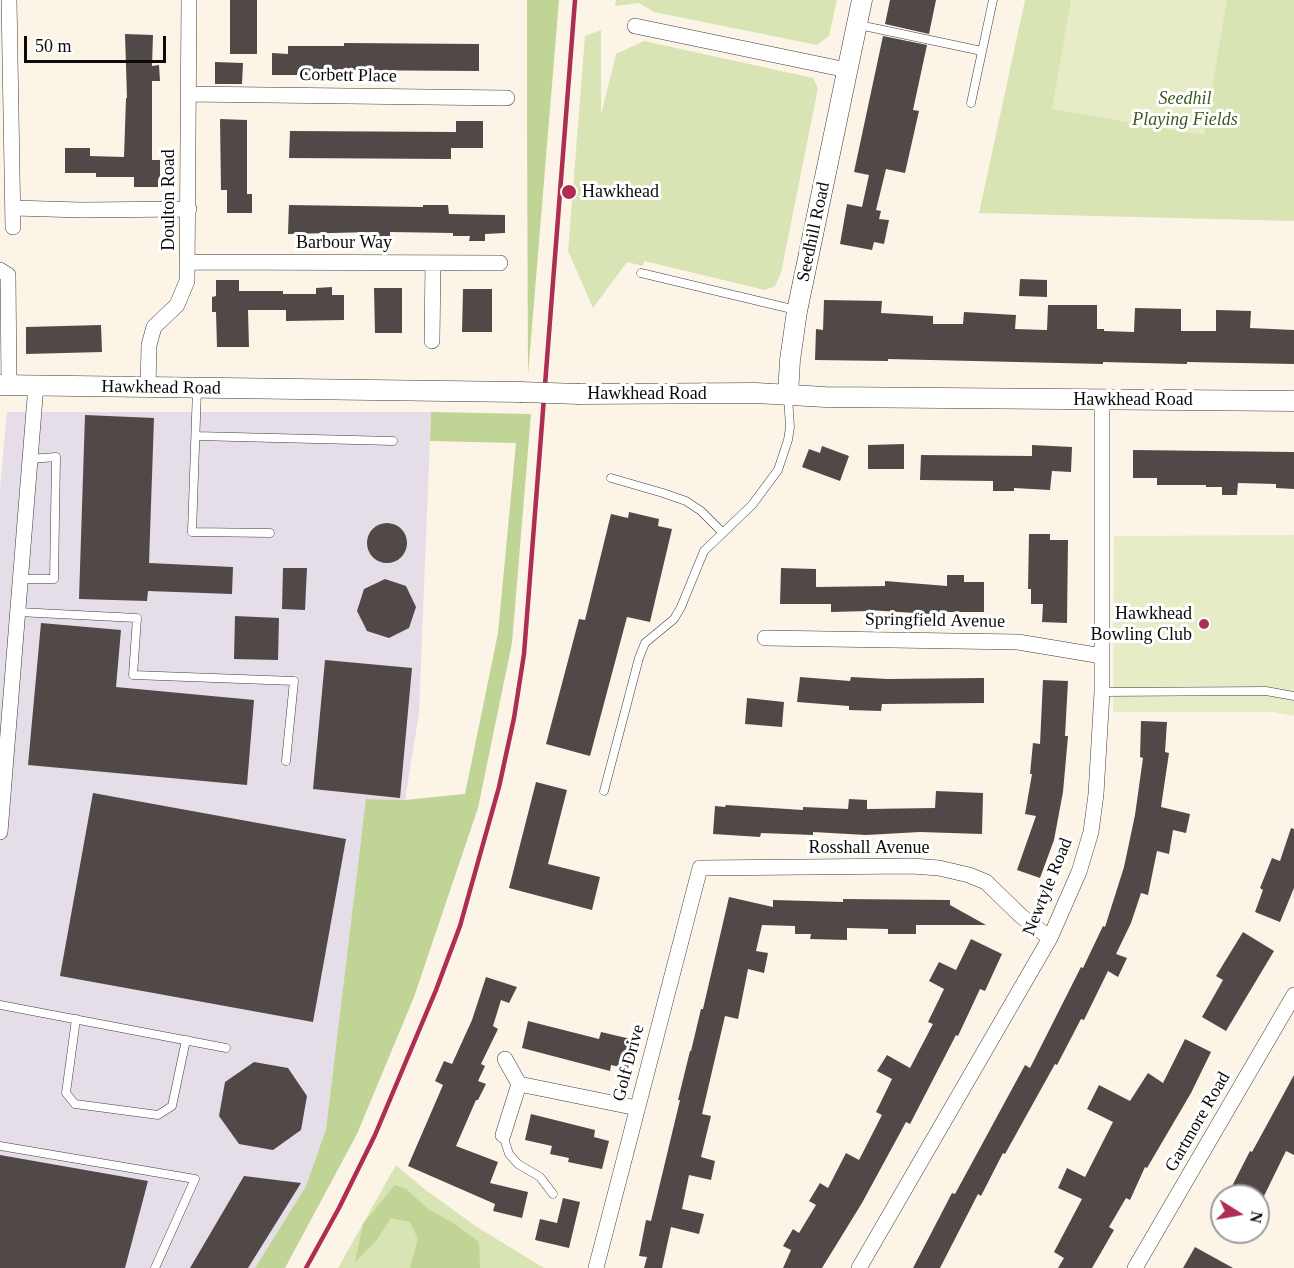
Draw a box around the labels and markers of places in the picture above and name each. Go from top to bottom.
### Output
place label: Hawkhead [582,181,659,203]
marker: Hawkhead [560,183,578,201]
place label: Hawkhead Bowling Club [1090,603,1192,646]
marker: Hawkhead Bowling Club [1197,617,1211,631]

